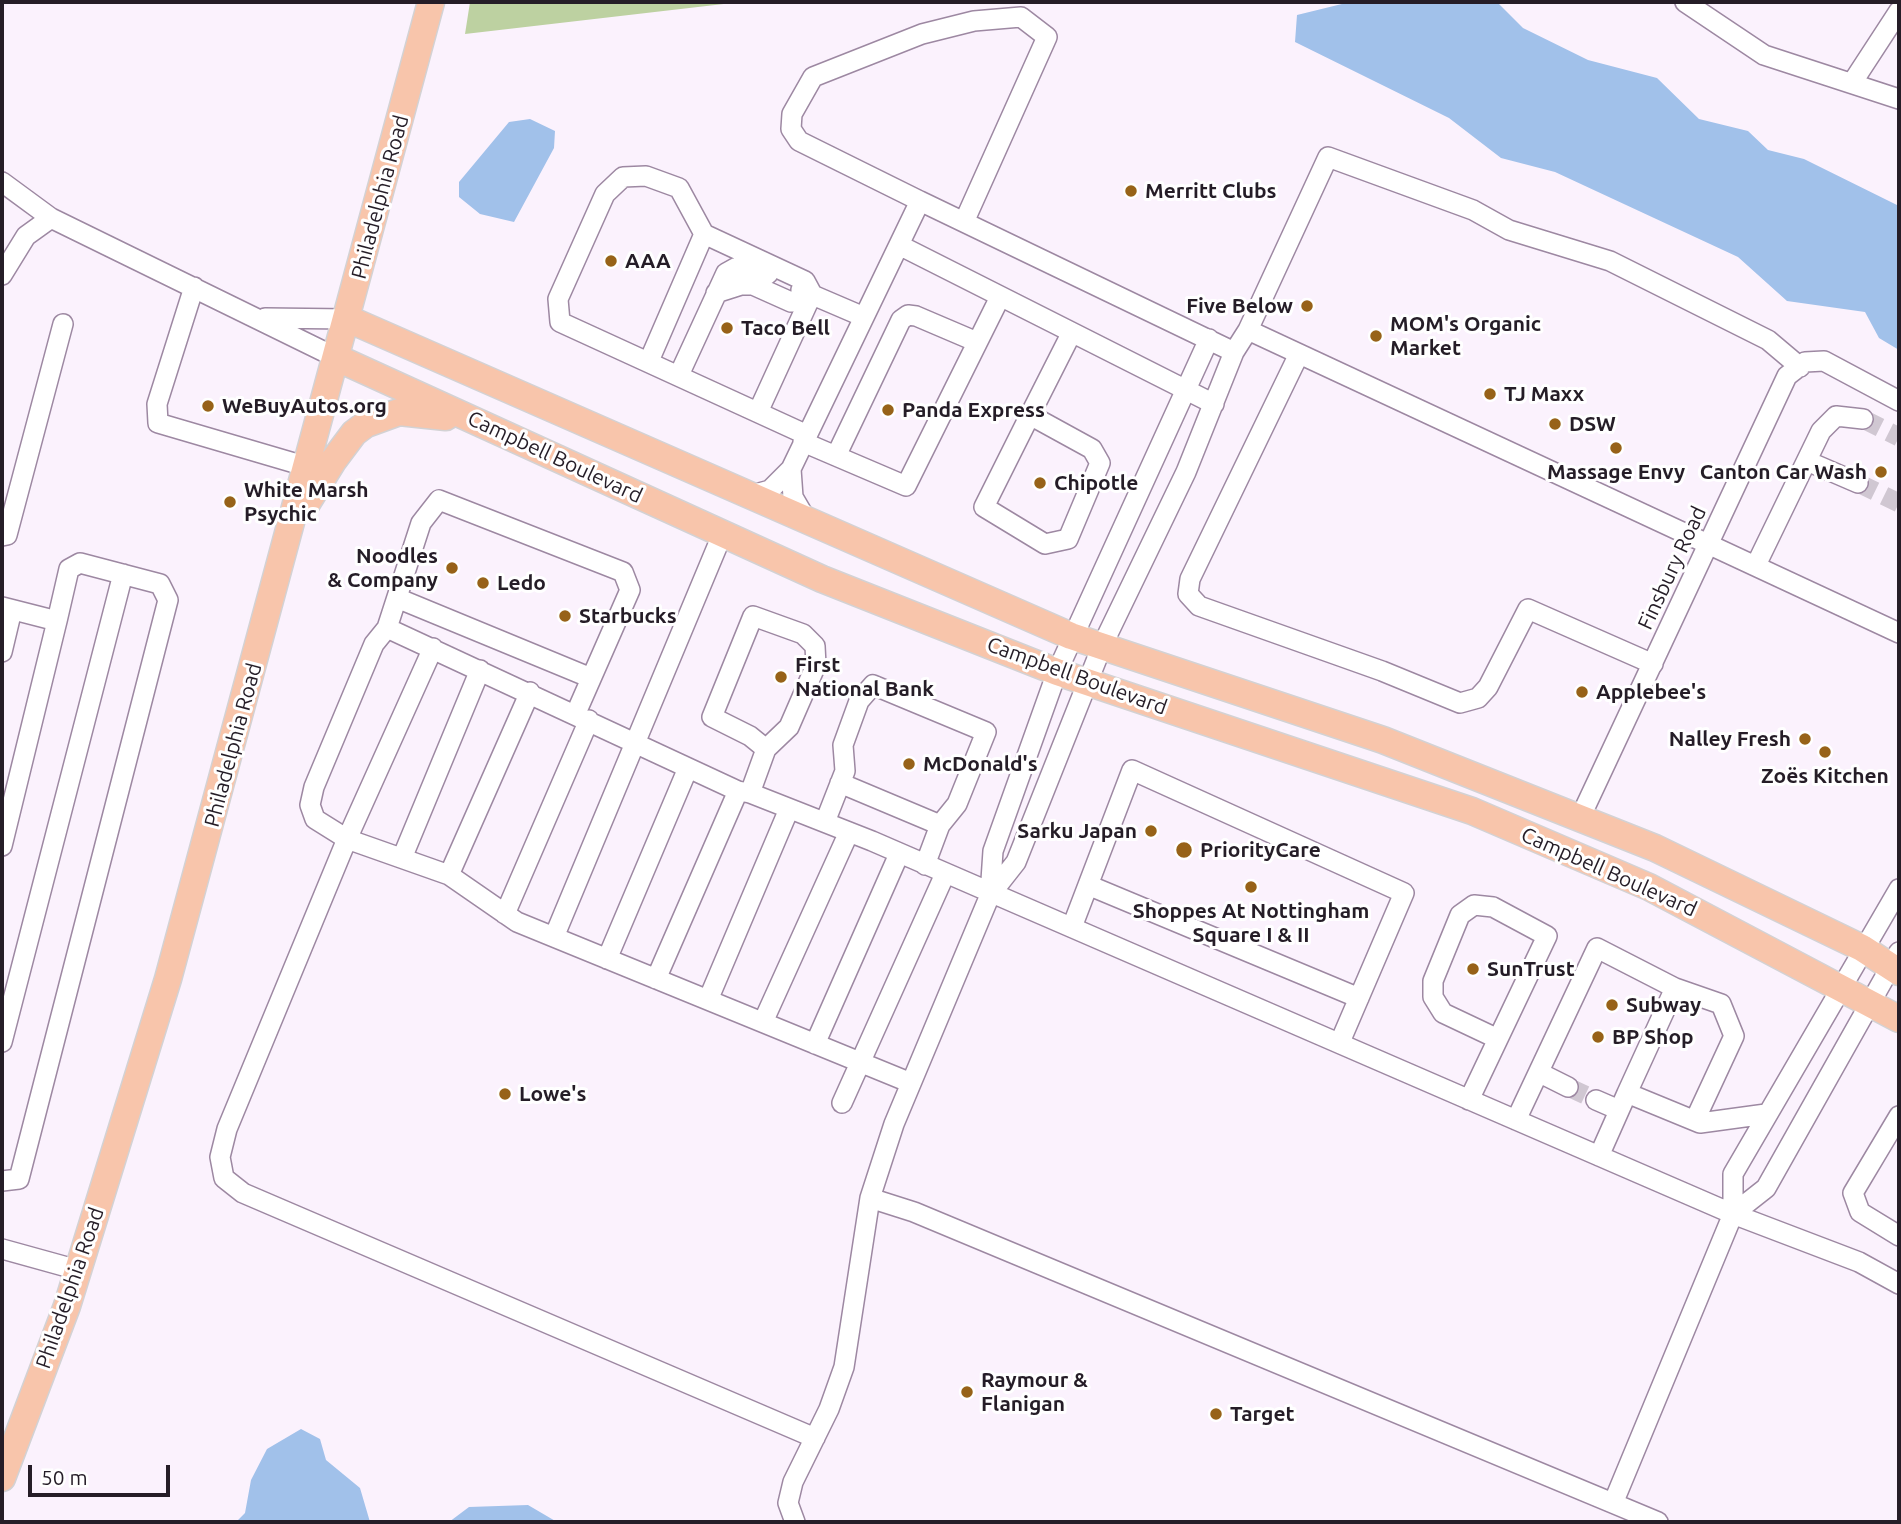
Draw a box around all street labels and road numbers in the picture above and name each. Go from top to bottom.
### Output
street label: Philadelphia Road [346,112,414,282]
street label: Campbell Boulevard [464,405,646,509]
street label: Finsbury Road [1632,502,1712,634]
street label: Campbell Boulevard [984,632,1170,720]
street label: Philadelphia Road [199,660,267,830]
street label: Campbell Boulevard [1517,822,1701,922]
street label: Philadelphia Road [31,1204,109,1372]

